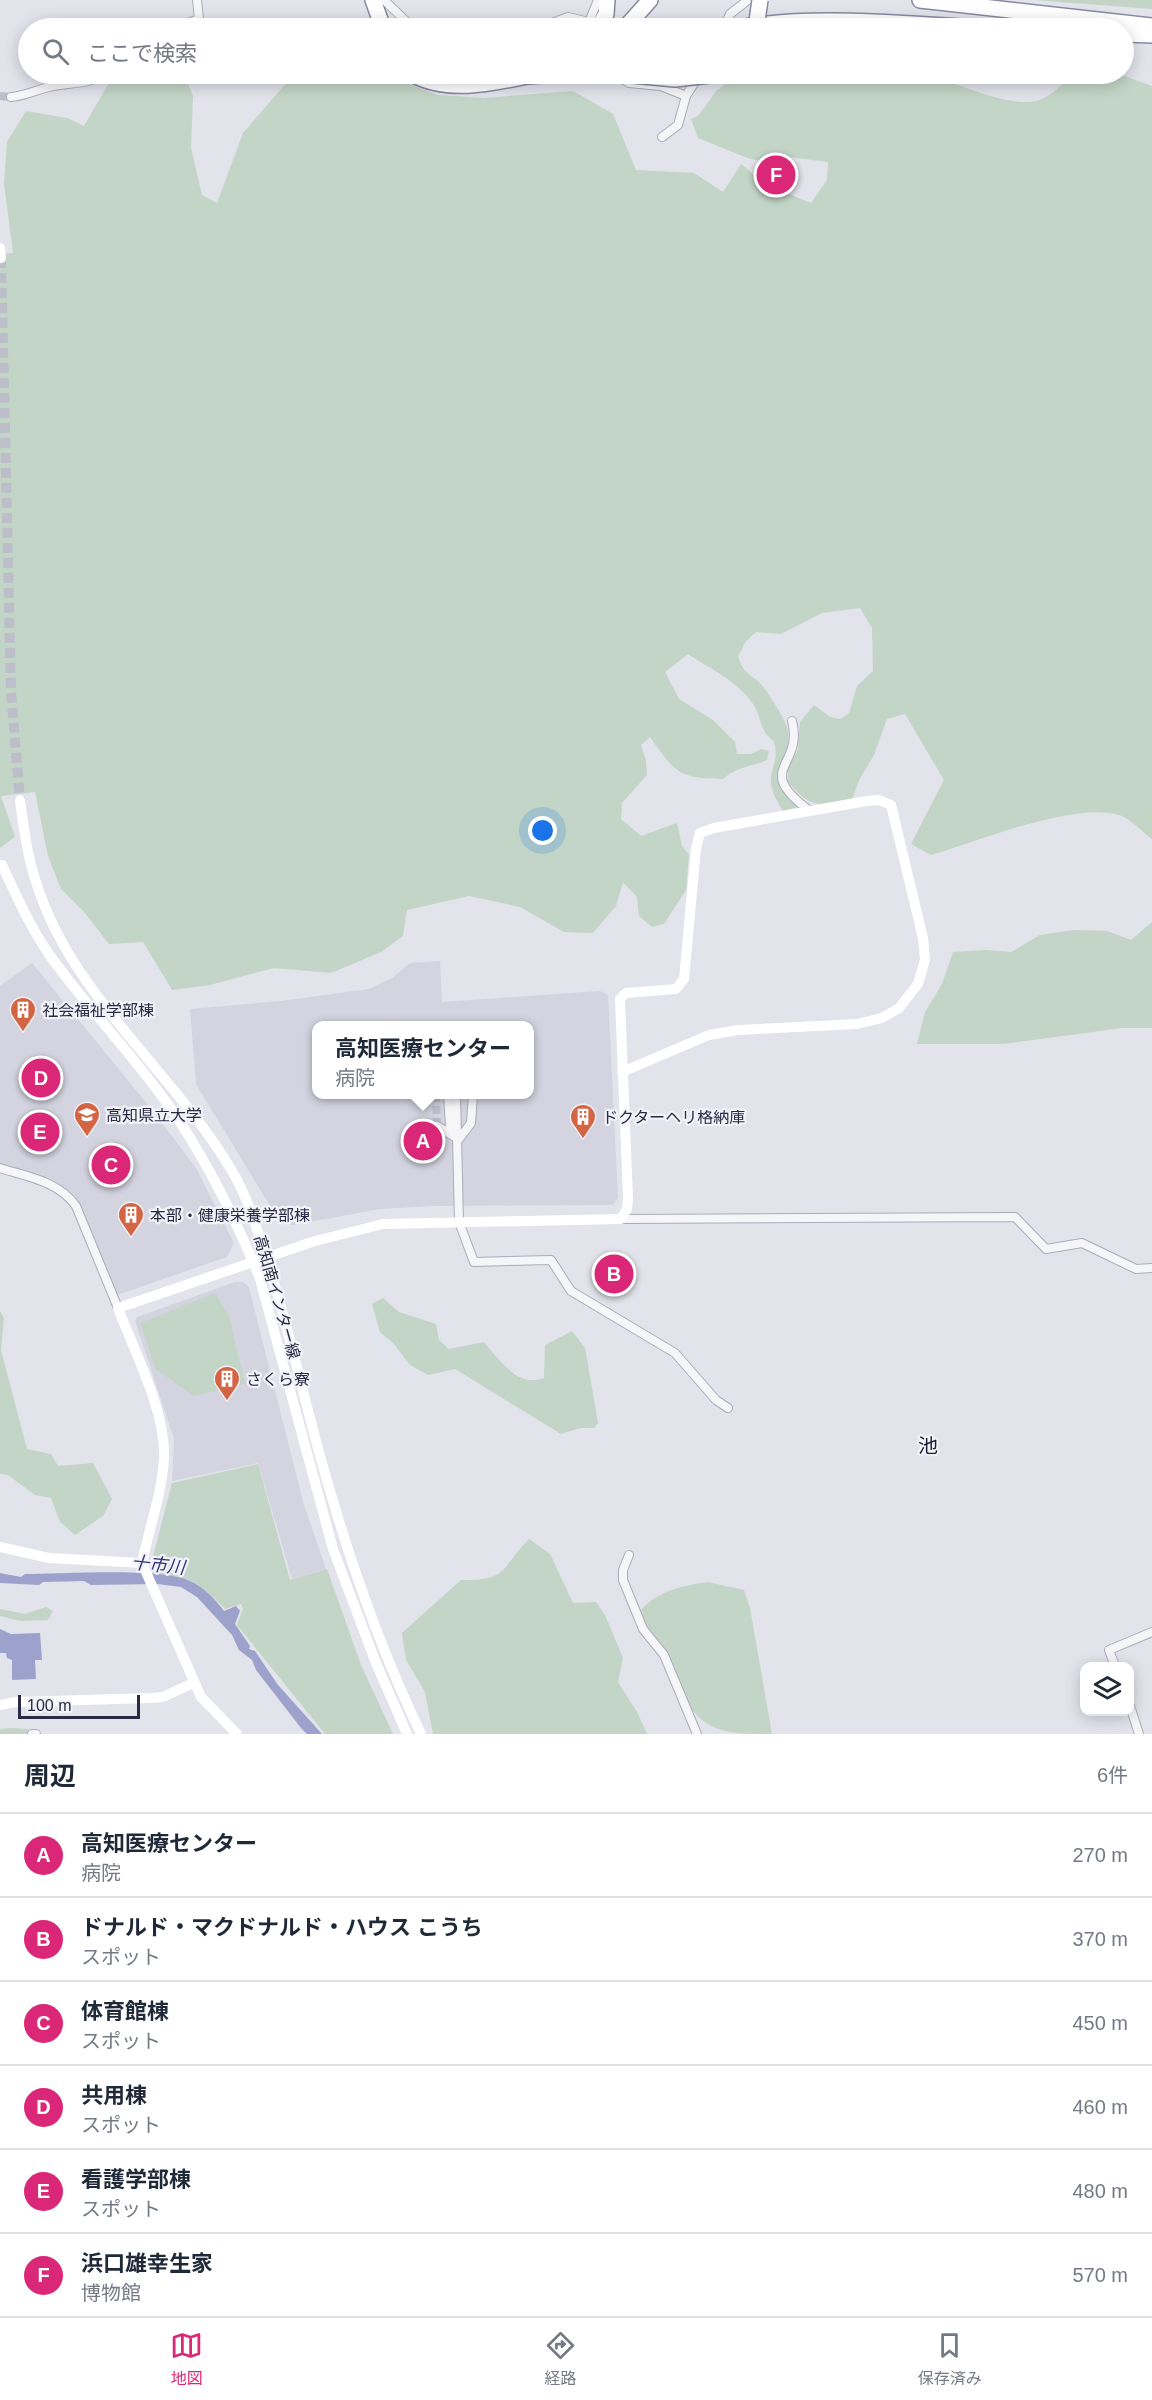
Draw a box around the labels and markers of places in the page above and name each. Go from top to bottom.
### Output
pin: F [756,152,796,198]
building icon: 社会福祉学部棟 [8,995,38,1033]
place label: 社会福祉学部棟 [42,1002,154,1019]
pin: D [22,1056,60,1100]
school or university icon: 高知県立大学 [72,1100,102,1138]
building icon: ドクターヘリ格納庫 [568,1102,598,1140]
place label: 高知県立大学 [106,1107,202,1124]
place label: ドクターヘリ格納庫 [602,1109,745,1126]
pin: E [20,1110,60,1154]
pin: A [404,1118,442,1164]
pin: C [92,1142,130,1188]
building icon: 本部・健康栄養学部棟 [116,1200,146,1238]
place label: 本部・健康栄養学部棟 [150,1207,310,1224]
pin: B [594,1252,634,1296]
building icon: さくら寮 [212,1364,242,1402]
place label: さくら寮 [246,1371,310,1388]

